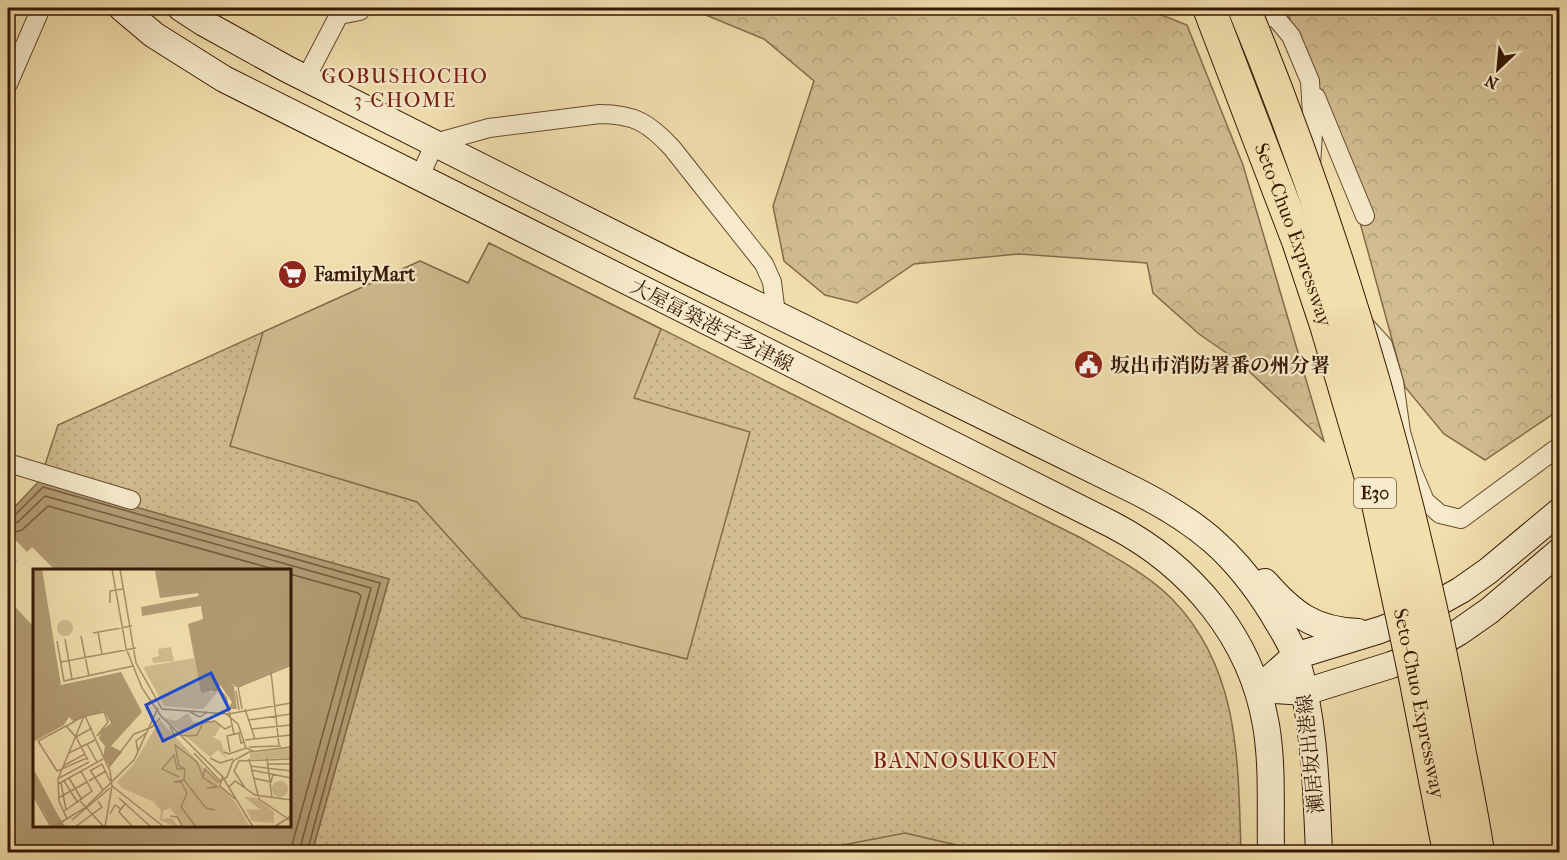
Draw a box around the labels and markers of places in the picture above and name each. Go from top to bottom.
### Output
supermarket icon: FamilyMart [277,258,309,290]
place label: FamilyMart [313,263,416,286]
public building icon: 坂出市消防署番の州分署 [1073,349,1105,381]
place label: 坂出市消防署番の州分署 [1110,354,1330,377]

